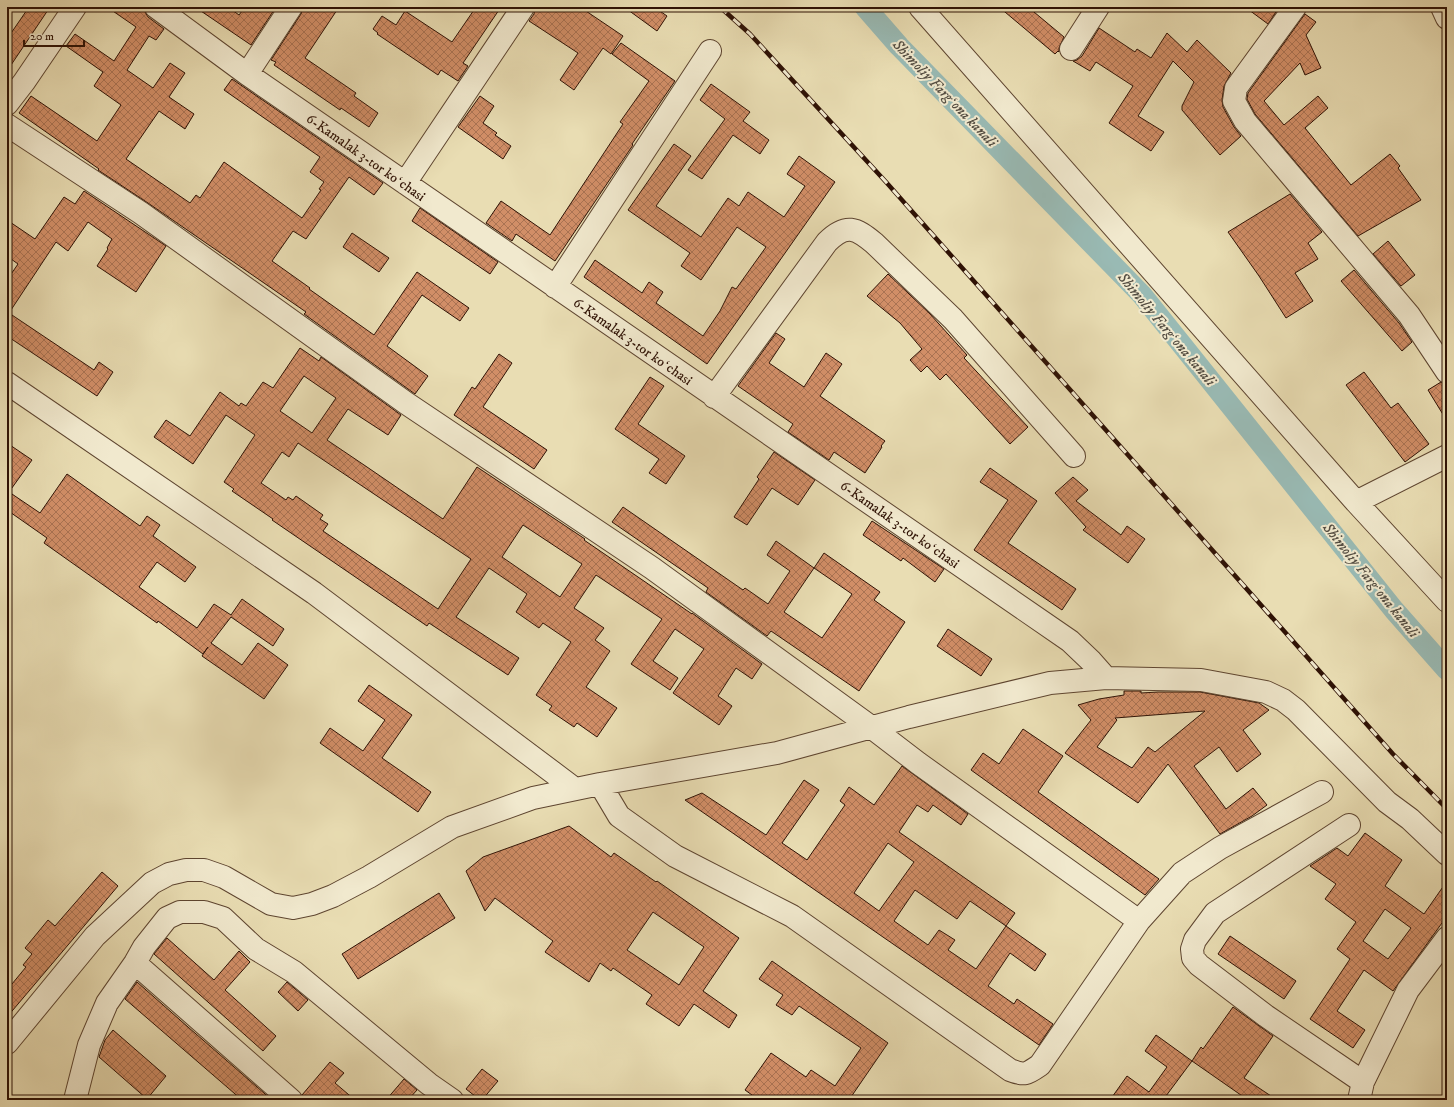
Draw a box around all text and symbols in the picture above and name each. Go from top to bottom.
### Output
scale bar [24,22,84,48]
text: 20 m [30,29,54,44]
water label: Shimoliy Fargʻona kanali [888,35,1002,152]
street label: 6-Kamalak 3-tor koʻchasi [302,110,429,206]
water label: Shimoliy Fargʻona kanali [1113,268,1220,391]
street label: 6-Kamalak 3-tor koʻchasi [569,294,696,390]
street label: 6-Kamalak 3-tor koʻchasi [836,477,963,573]
water label: Shimoliy Fargʻona kanali [1318,518,1424,643]

